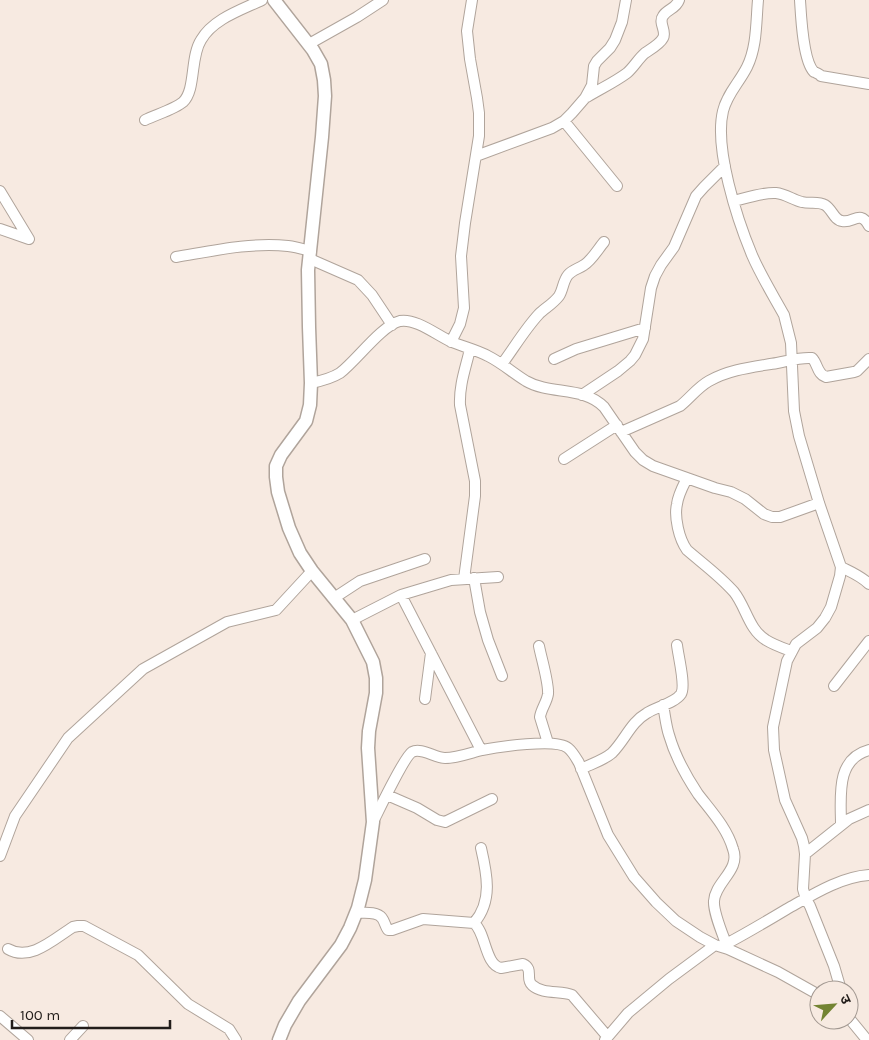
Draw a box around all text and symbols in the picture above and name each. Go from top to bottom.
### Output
north arrow [809,980,859,1030]
text: उ [836,992,855,1008]
scale bar [12,998,170,1030]
text: 100 m [20,1006,60,1024]

